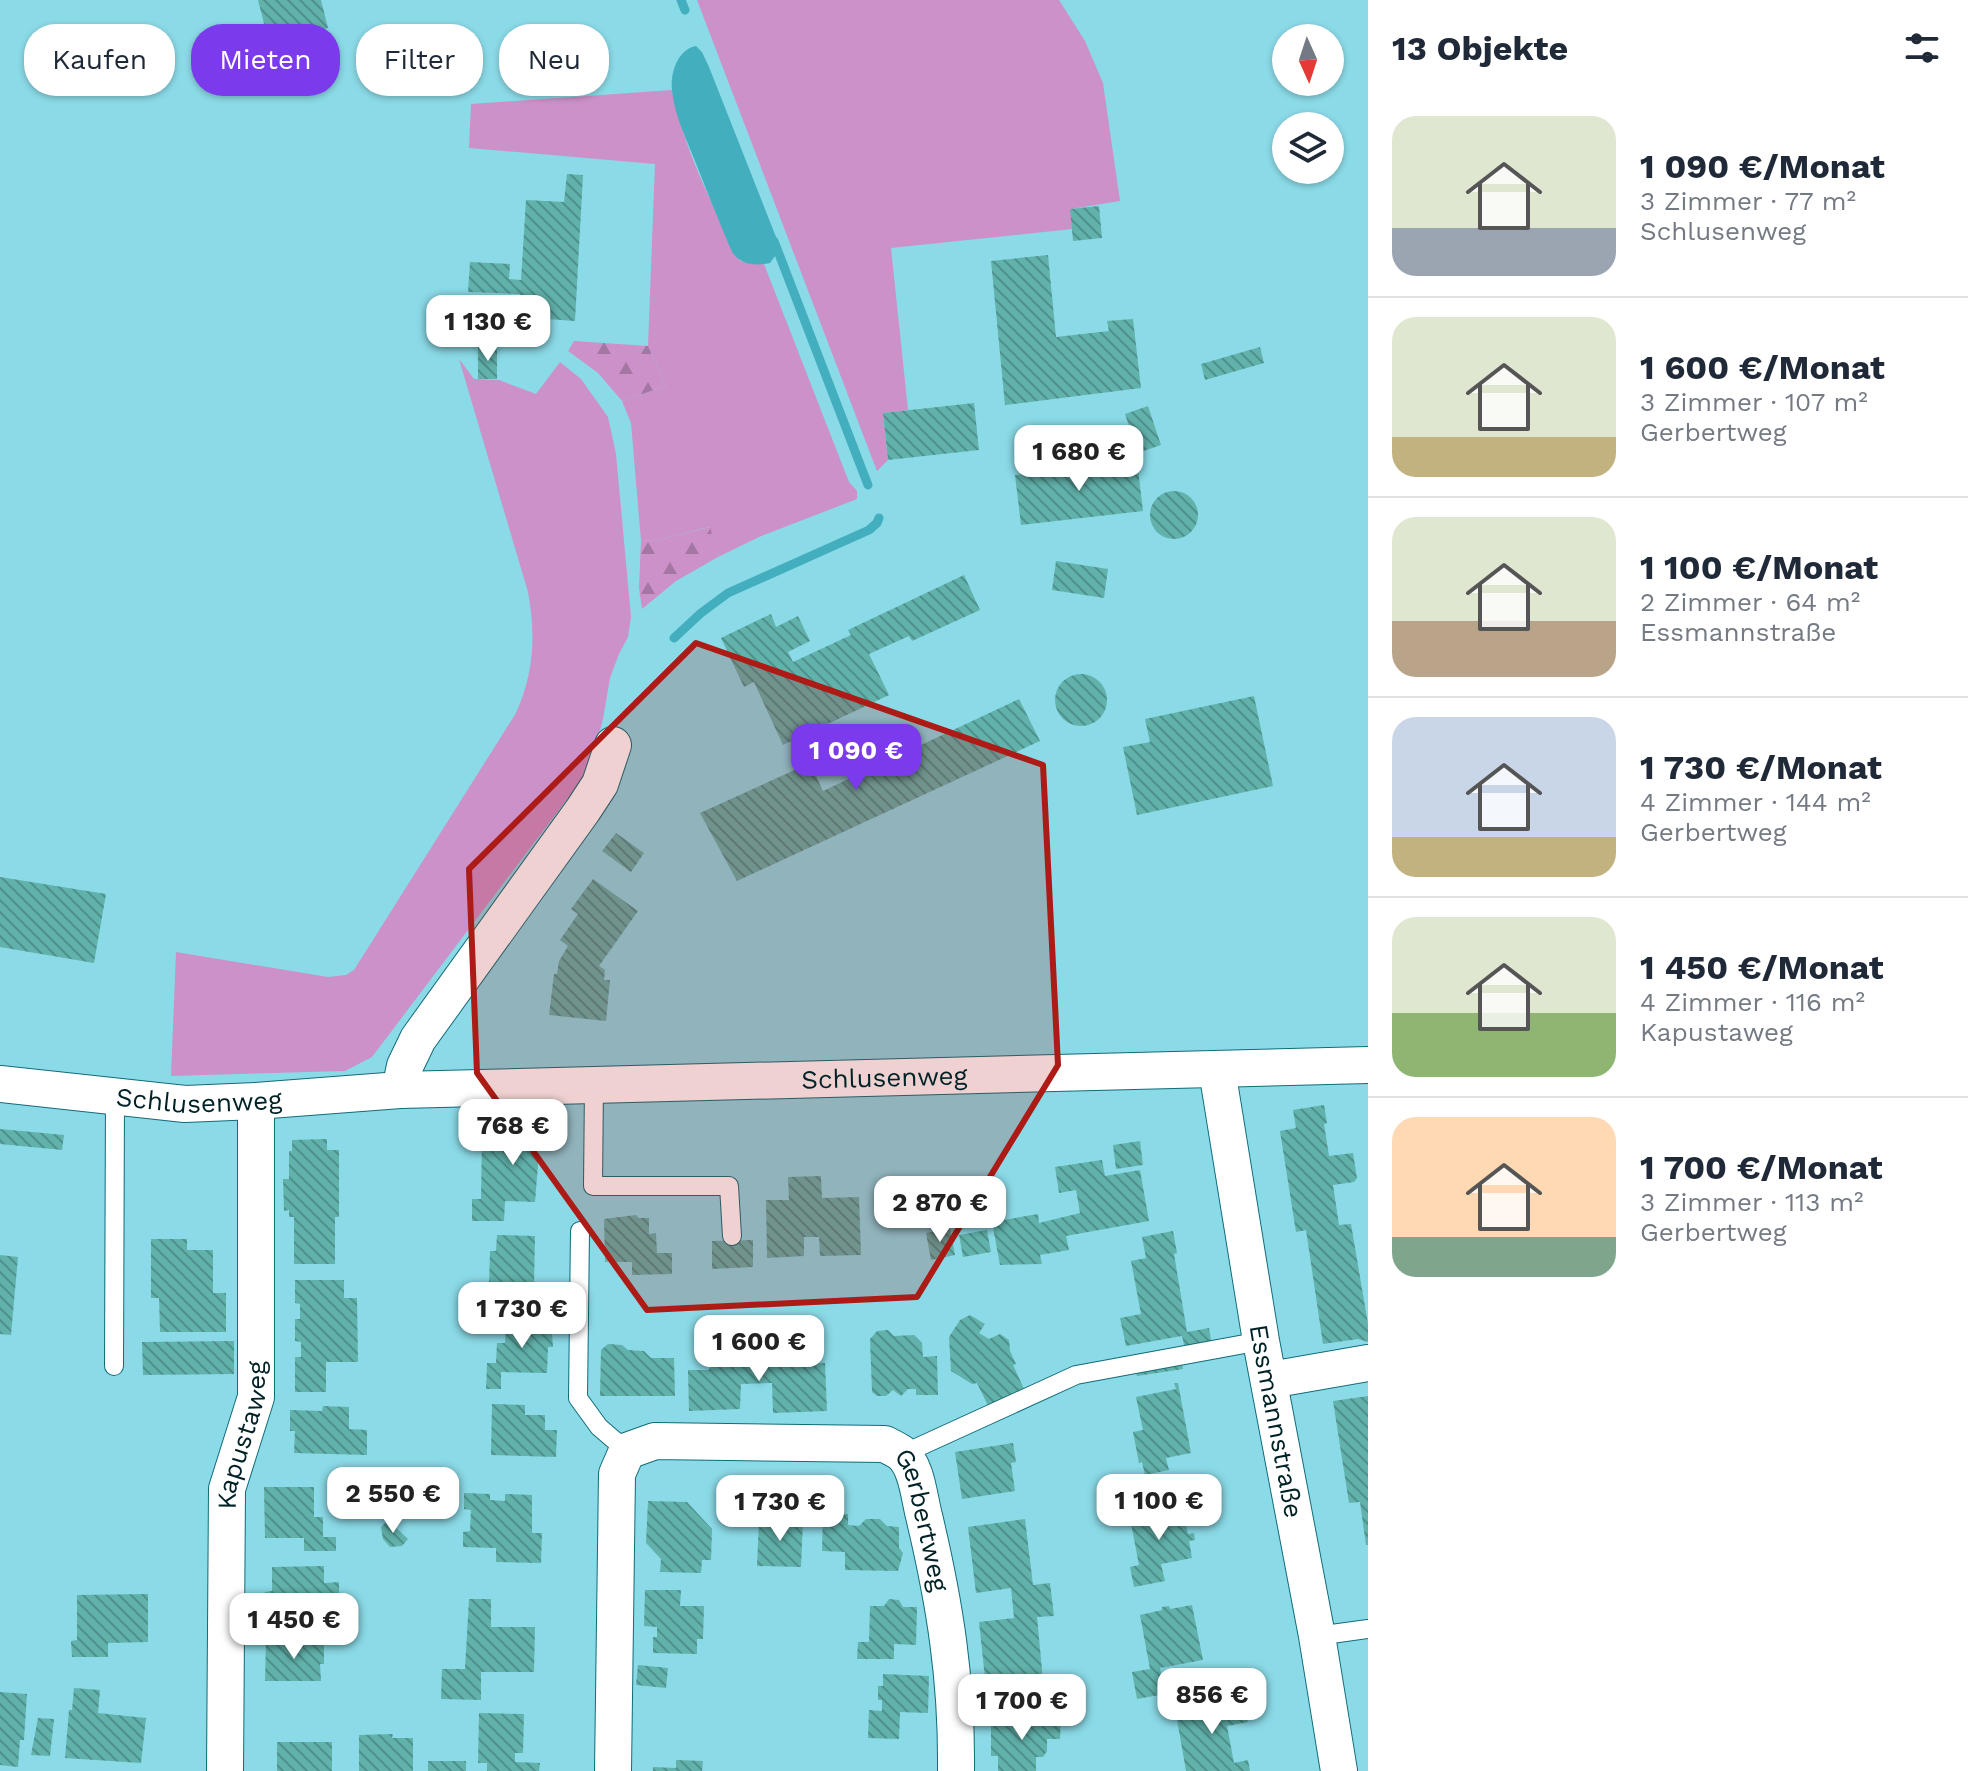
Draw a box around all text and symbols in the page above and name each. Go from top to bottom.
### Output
chip: Kaufen [24,24,175,96]
chip: Mieten [191,24,340,96]
chip: Filter [356,24,483,96]
chip: Neu [499,24,609,96]
north arrow [1272,24,1344,96]
map controls [1272,24,1344,184]
icon: filters [1900,26,1944,70]
text: 13 Objekte [1392,28,1568,68]
button: layers [1272,112,1344,184]
text: 1 090 €/Monat [1640,146,1885,186]
icon: home [1456,148,1552,244]
text: 3 Zimmer · 77 m² [1640,186,1856,216]
text: Schlusenweg [1640,216,1806,246]
pin: 1 130 € [414,295,562,363]
text: 1 130 € [444,306,532,336]
text: 1 600 €/Monat [1640,347,1885,387]
icon: home [1456,349,1552,445]
text: 3 Zimmer · 107 m² [1640,387,1868,417]
text: Gerbertweg [1640,417,1787,447]
pin: 1 680 € [1005,425,1153,493]
text: 1 680 € [1032,436,1126,466]
text: 1 100 €/Monat [1640,547,1878,587]
icon: home [1456,549,1552,645]
text: 2 Zimmer · 64 m² [1640,587,1860,617]
text: Essmannstraße [1640,617,1836,647]
pin: 1 090 € [782,724,930,792]
text: 1 090 € [809,735,903,765]
text: 1 730 €/Monat [1640,747,1882,787]
icon: home [1456,749,1552,845]
text: 4 Zimmer · 144 m² [1640,787,1871,817]
text: Gerbertweg [1640,817,1787,847]
text: 1 450 €/Monat [1640,947,1884,987]
icon: home [1456,949,1552,1045]
text: 4 Zimmer · 116 m² [1640,987,1865,1017]
text: Kapustaweg [1640,1017,1793,1047]
street label: Schlusenweg [801,1060,968,1095]
street label: Schlusenweg [115,1082,283,1119]
pin: 768 € [457,1099,569,1167]
text: 768 € [476,1110,550,1140]
text: 1 700 €/Monat [1640,1147,1883,1187]
icon: home [1456,1149,1552,1245]
pin: 2 870 € [866,1176,1014,1244]
text: 2 870 € [892,1187,988,1217]
text: 3 Zimmer · 113 m² [1640,1187,1864,1217]
text: Gerbertweg [1640,1217,1787,1247]
pin: 1 730 € [448,1282,596,1350]
text: 1 730 € [476,1293,568,1323]
pin: 1 600 € [685,1315,833,1383]
street label: Essmannstraße [1244,1322,1309,1520]
text: 1 600 € [712,1326,806,1356]
street label: Kapustaweg [212,1361,273,1510]
street label: Gerbertweg [889,1442,955,1594]
pin: 2 550 € [319,1467,467,1535]
pin: 1 100 € [1085,1474,1233,1542]
pin: 1 730 € [706,1475,854,1543]
text: 2 550 € [345,1478,441,1508]
text: 1 100 € [1115,1485,1203,1515]
text: 1 730 € [734,1486,826,1516]
pin: 1 450 € [220,1593,368,1661]
text: 1 450 € [247,1604,341,1634]
pin: 856 € [1156,1668,1268,1736]
pin: 1 700 € [948,1674,1096,1742]
text: 856 € [1175,1679,1249,1709]
text: 1 700 € [976,1685,1068,1715]

